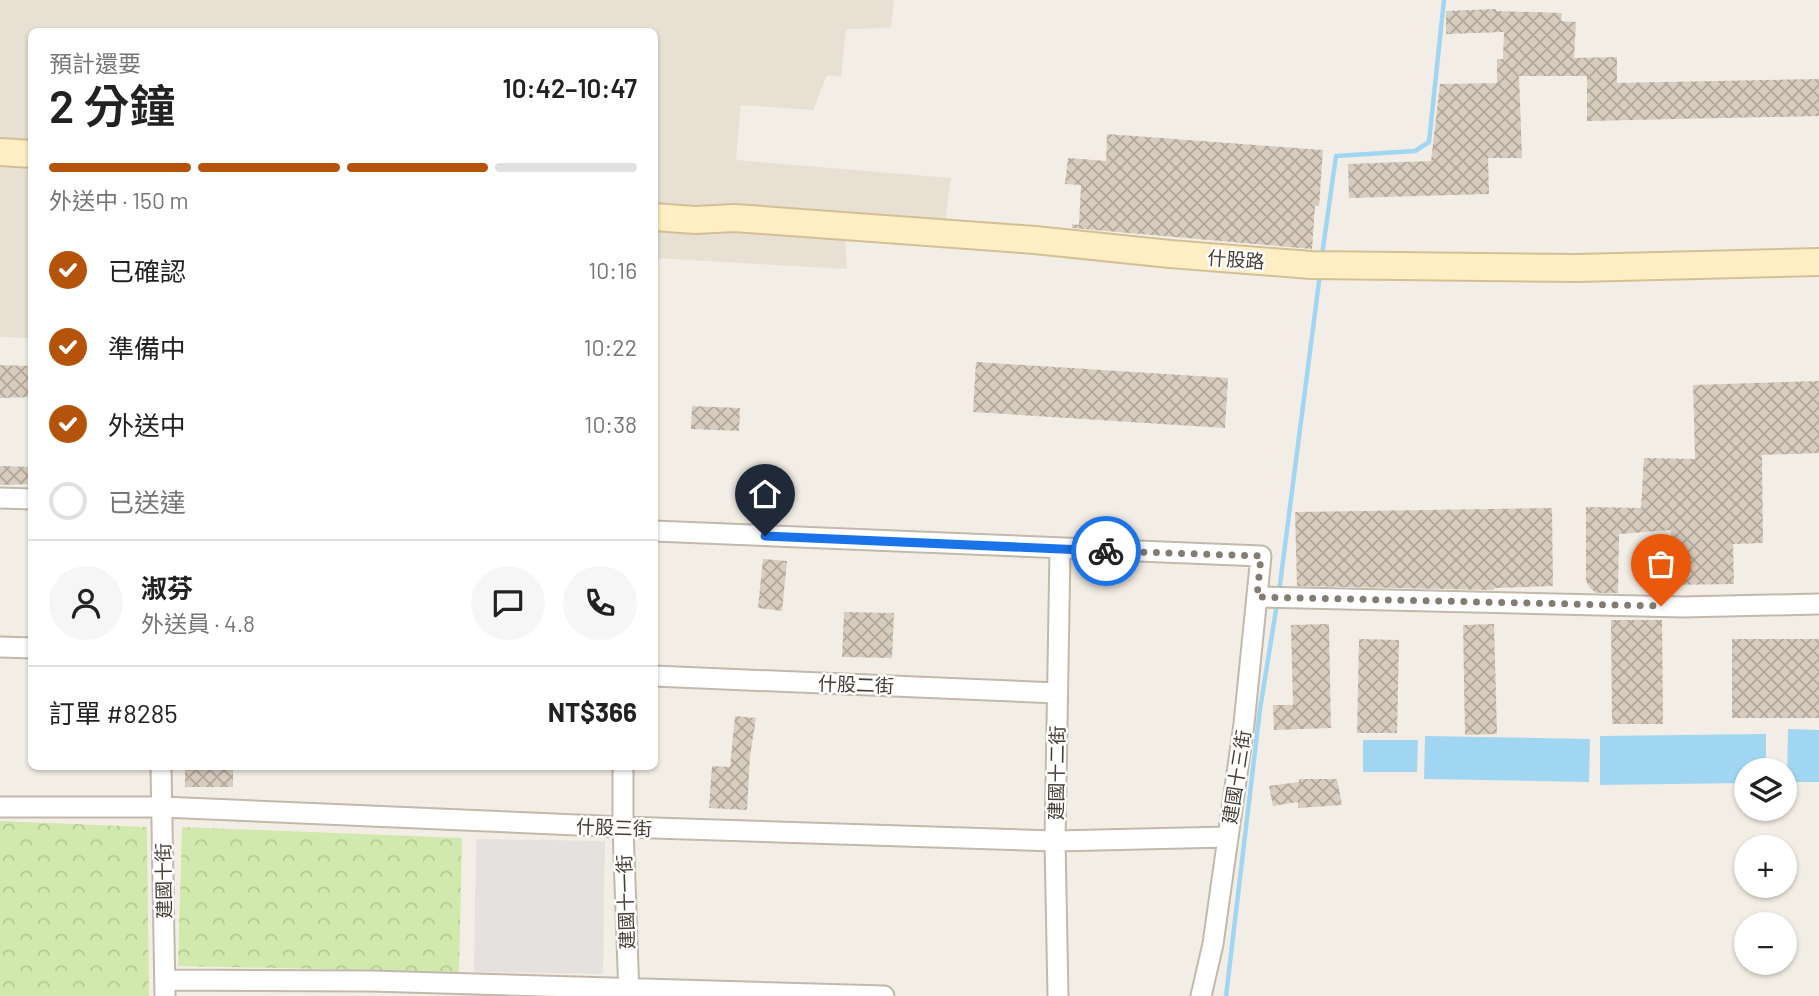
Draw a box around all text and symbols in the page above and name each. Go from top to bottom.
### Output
text: 預計還要 [49,49,141,77]
text: 10:42–10:47 [503,72,637,103]
text: 2 分鐘 [49,77,176,132]
text: 外送中 · 150 m [49,186,189,214]
street label: 什股路 [1207,246,1265,272]
icon: check [49,251,87,289]
text: 已確認 [108,255,186,286]
text: 10:16 [588,256,637,284]
icon: check [49,328,87,366]
text: 準備中 [108,332,186,363]
text: 10:22 [584,333,637,361]
icon: check [49,405,87,443]
text: 外送中 [108,409,186,440]
text: 10:38 [584,410,637,438]
pin [735,464,795,536]
icon: home [746,475,784,513]
text: 已送達 [108,486,186,517]
courier [1071,516,1141,586]
icon: bike [1087,532,1125,570]
pin [1631,534,1691,606]
icon: bag [1642,545,1680,583]
button: person [49,566,123,640]
button: chat [471,566,545,640]
button: phone [563,566,637,640]
text: 淑芬 [141,572,193,603]
text: 外送員 · 4.8 [141,609,255,637]
street label: 什股二街 [818,671,894,697]
text: NT$366 [548,696,637,727]
text: 訂單 #8285 [49,697,178,728]
street label: 建國十二街 [1044,725,1068,821]
street label: 建國十三街 [1217,728,1255,826]
map controls [1734,758,1797,975]
button: layers [1734,758,1797,821]
street label: 什股三街 [576,814,652,840]
button: + [1734,835,1797,898]
street label: 建國十街 [151,843,175,919]
street label: 建國十一街 [612,854,638,950]
button: − [1734,912,1797,975]

